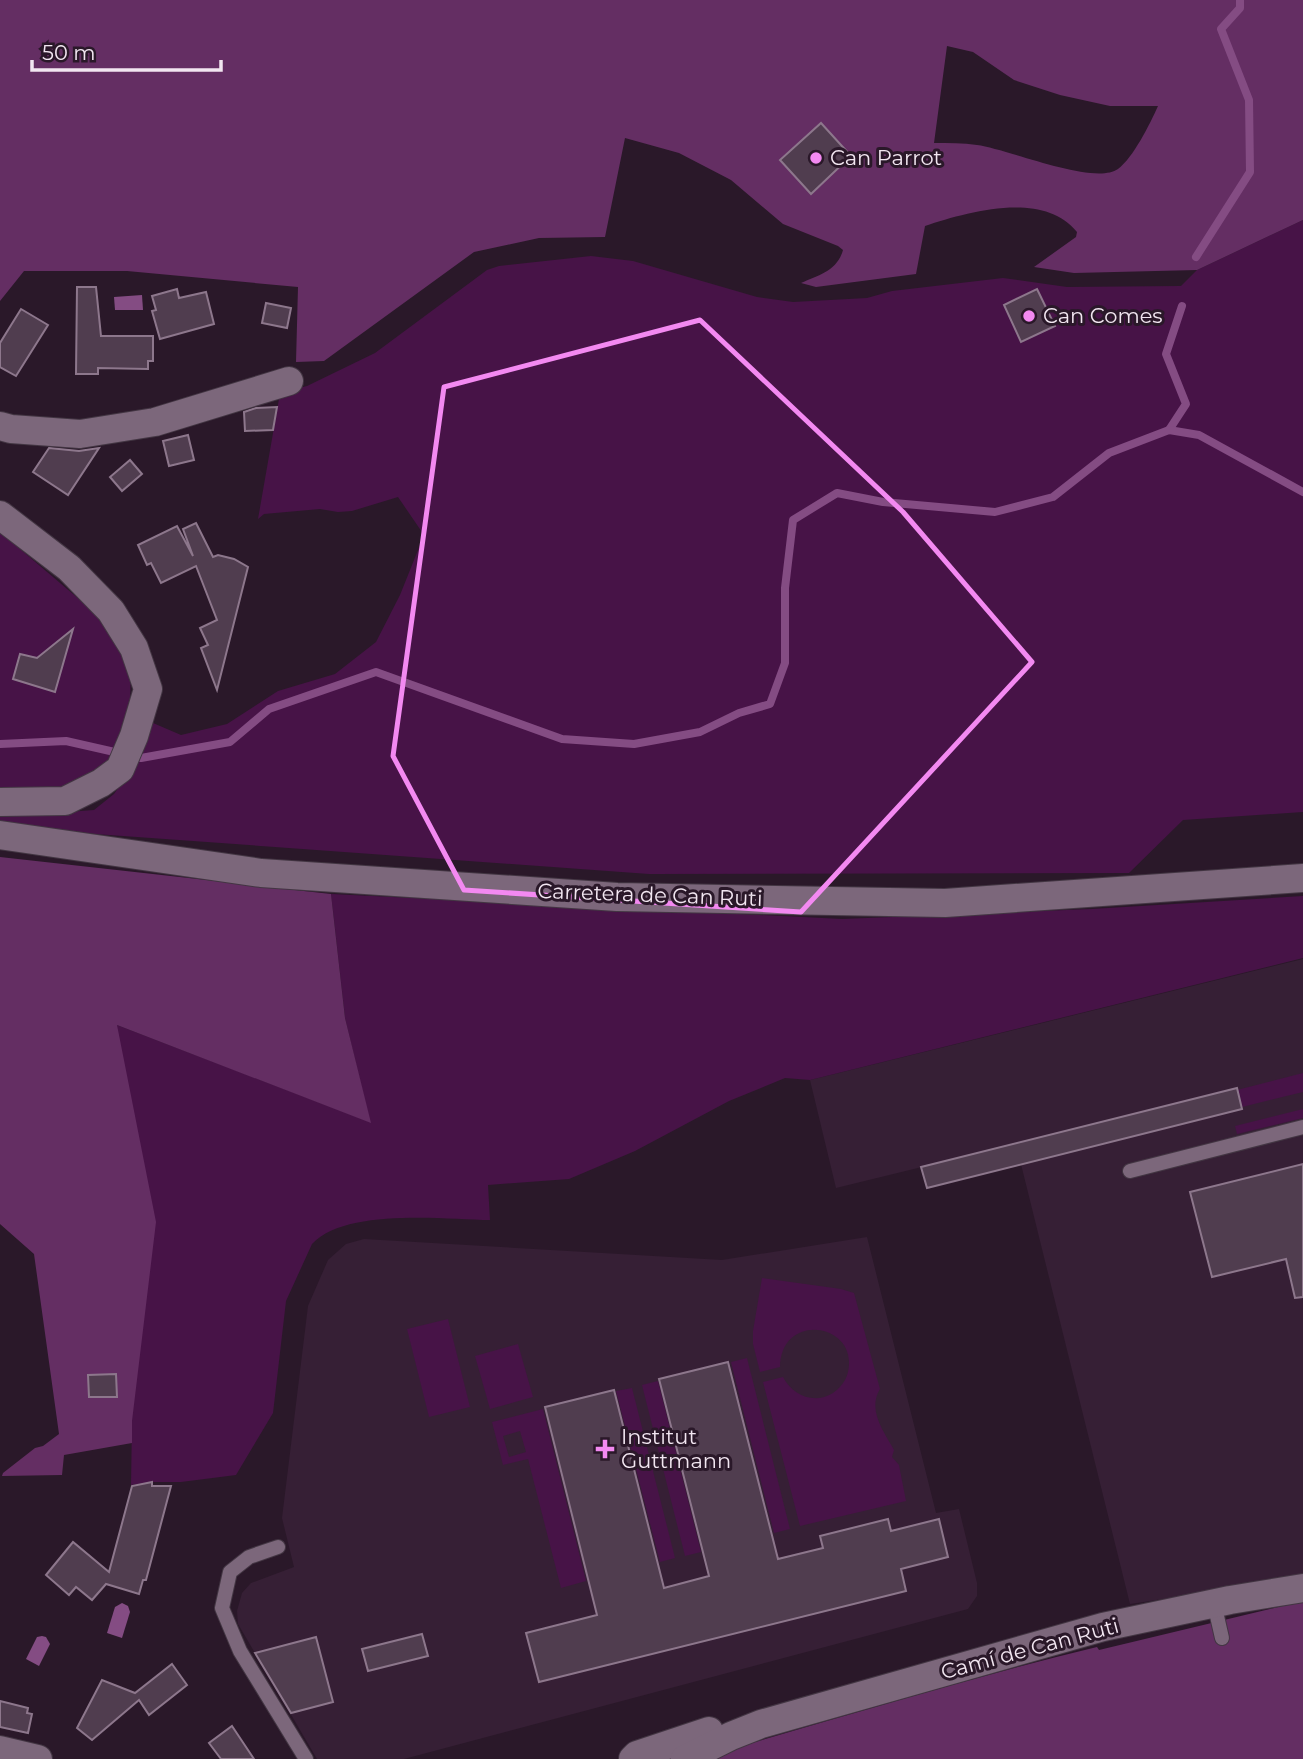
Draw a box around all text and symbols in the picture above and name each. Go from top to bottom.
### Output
scale bar [32,28,220,72]
text: 50 m [42,40,96,65]
place label: Can Parrot [830,145,942,170]
marker: Can Parrot [808,150,824,166]
place label: Can Comes [1043,303,1163,328]
marker: Can Comes [1021,308,1037,324]
street label: Carretera de Can Ruti [537,878,763,911]
place label: Institut Guttmann [621,1424,731,1473]
marker: Institut Guttmann [595,1439,615,1459]
street label: Camí de Can Ruti [938,1613,1122,1684]

